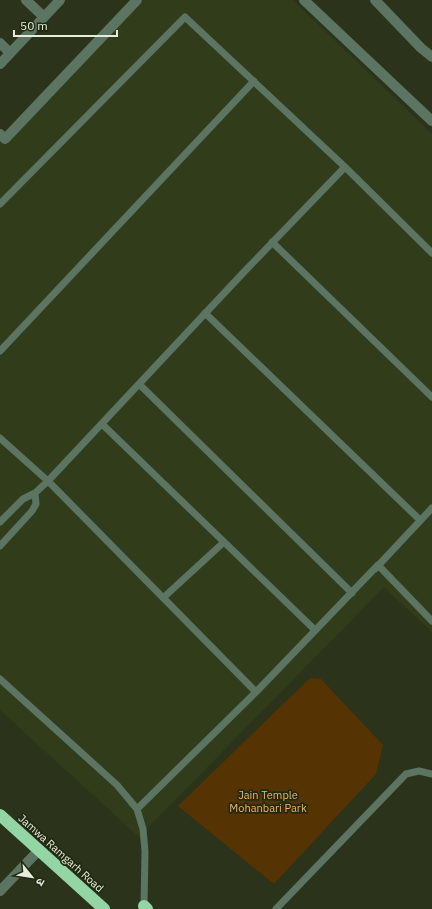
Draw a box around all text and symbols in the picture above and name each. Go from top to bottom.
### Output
scale bar [14,12,117,38]
text: 50 m [20,18,48,33]
park label: Jain Temple Mohanbari Park [229,788,307,815]
street label: Jamwa Ramgarh Road [15,811,107,895]
north arrow [12,857,52,897]
text: उ [33,876,48,889]

